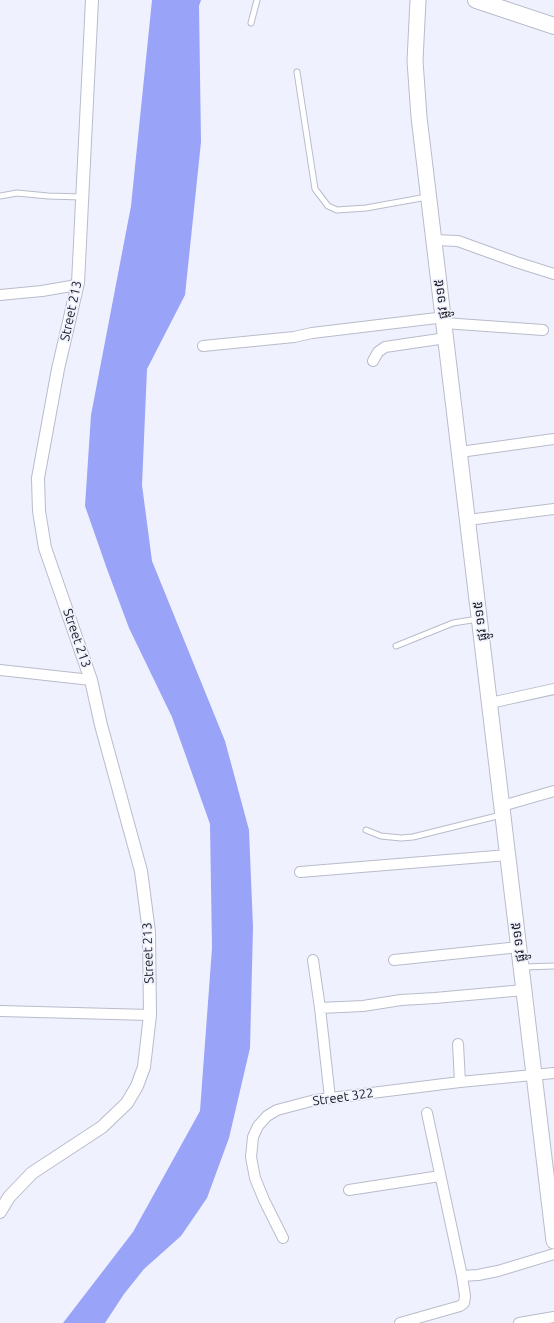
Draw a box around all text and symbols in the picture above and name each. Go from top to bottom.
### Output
street label: ផ្លូវ ១១៥ [431,278,451,320]
street label: Street 213 [57,279,85,343]
street label: ផ្លូវ ១១៥ [470,600,490,642]
street label: Street 213 [60,606,94,670]
street label: ផ្លូវ ១១៥ [508,921,528,963]
street label: Street 213 [139,922,157,984]
street label: Street 322 [312,1085,374,1109]

